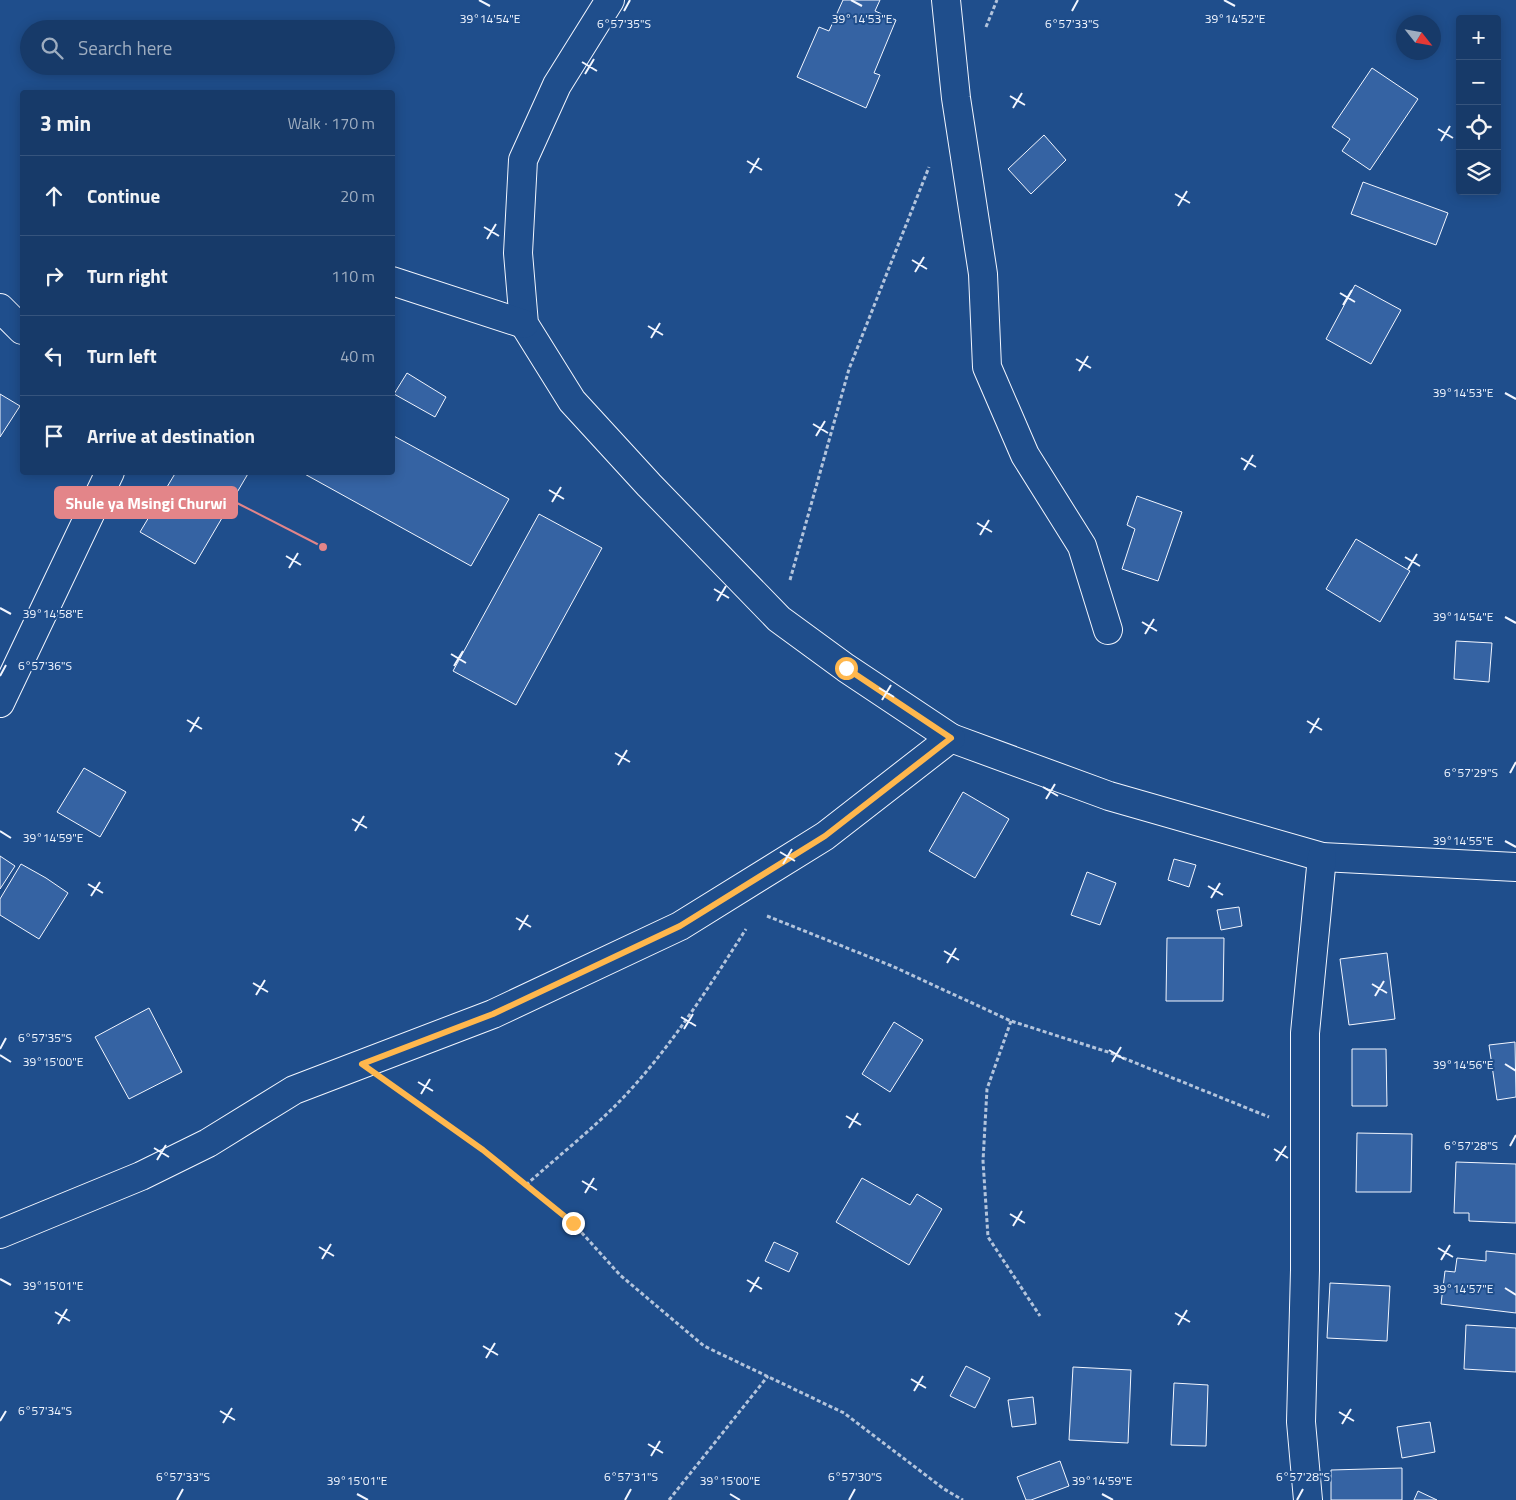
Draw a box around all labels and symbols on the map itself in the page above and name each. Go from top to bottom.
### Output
text: 39°14'54"E [460,9,521,28]
text: 39°14'53"E [832,9,893,28]
text: 39°14'52"E [1205,9,1266,28]
text: 6°57'35"S [597,14,651,33]
text: 6°57'33"S [1045,14,1099,33]
north arrow [1396,15,1441,60]
text: 39°14'53"E [1433,383,1494,402]
callout: Shule ya Msingi Churwi [55,487,237,518]
text: Shule ya Msingi Churwi [65,491,227,515]
text: 39°14'58"E [23,604,84,623]
text: 39°14'54"E [1433,607,1494,626]
text: 6°57'36"S [18,656,72,675]
route start [835,657,858,680]
text: 6°57'29"S [1444,763,1498,782]
text: 39°14'59"E [23,828,84,847]
text: 39°14'55"E [1433,831,1494,850]
text: 6°57'35"S [18,1028,72,1047]
text: 39°15'00"E [23,1052,84,1071]
text: 39°14'56"E [1433,1055,1494,1074]
text: 6°57'28"S [1444,1136,1498,1155]
route end [562,1212,585,1235]
text: 39°15'01"E [23,1276,84,1295]
text: 39°14'57"E [1433,1279,1494,1298]
text: 6°57'34"S [18,1401,72,1420]
text: 6°57'33"S [156,1467,210,1486]
text: 6°57'31"S [604,1467,658,1486]
text: 6°57'30"S [828,1467,882,1486]
text: 6°57'28"S [1276,1467,1330,1486]
text: 39°15'01"E [327,1471,388,1490]
text: 39°15'00"E [700,1471,761,1490]
text: 39°14'59"E [1072,1471,1133,1490]

